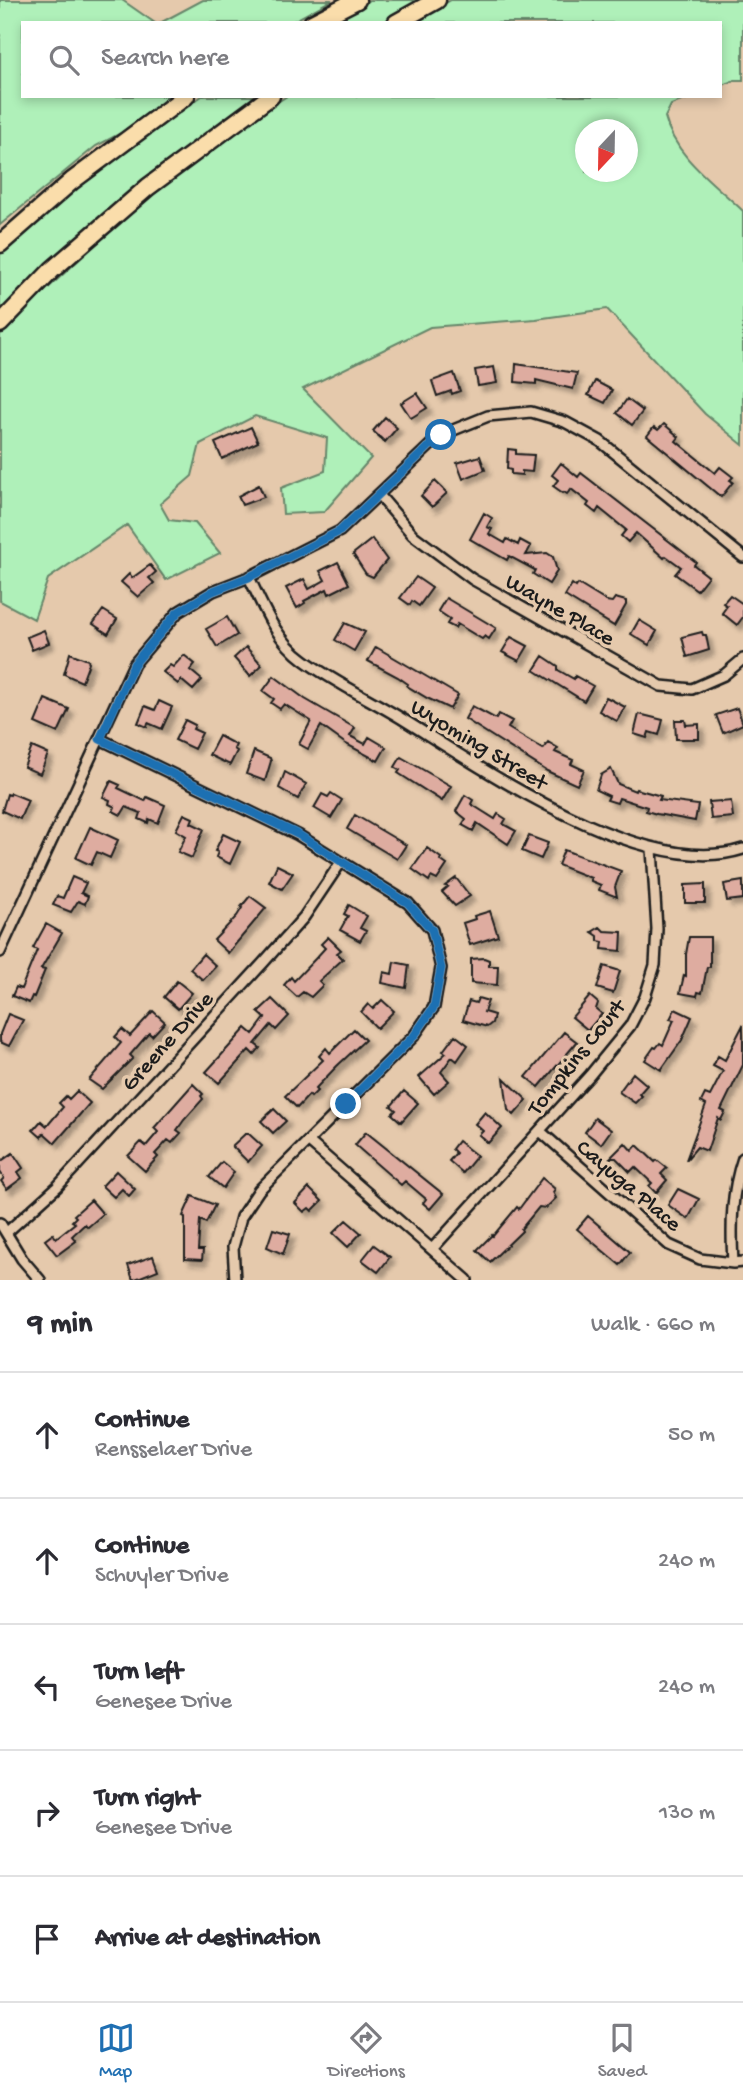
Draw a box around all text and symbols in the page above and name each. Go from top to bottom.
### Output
search box [21,21,722,98]
icon: search [45,41,83,79]
text: Search here [101,44,229,75]
north arrow [575,119,638,182]
route start [425,419,456,450]
street label: Wayne Place [500,569,620,654]
street label: Wyoming Street [405,695,553,798]
street label: Greene Drive [117,986,221,1098]
street label: Tompkins Court [522,994,634,1123]
route end [330,1088,361,1119]
street label: Cayuga Place [570,1135,687,1239]
text: 9 min [28,1308,92,1343]
text: Walk · 660 m [591,1312,715,1339]
text: Continue [95,1406,189,1437]
icon: ahead [28,1416,66,1454]
text: 50 m [668,1422,715,1449]
text: Rensselaer Drive [95,1437,252,1464]
text: Continue [95,1532,189,1563]
icon: ahead [28,1542,66,1580]
text: 240 m [658,1548,715,1575]
text: Schuyler Drive [95,1563,229,1590]
text: Turn left [95,1658,183,1689]
icon: left [28,1668,66,1706]
text: 240 m [658,1674,715,1701]
text: Genesee Drive [95,1689,232,1716]
text: Turn right [95,1784,199,1815]
icon: right [28,1794,66,1832]
text: 130 m [659,1800,715,1827]
text: Genesee Drive [95,1815,232,1842]
icon: arrive [28,1920,66,1958]
text: Arrive at destination [95,1924,320,1955]
tab: Map [97,2019,135,2084]
tab: Directions [328,2019,405,2084]
tab: Saved [598,2019,646,2084]

